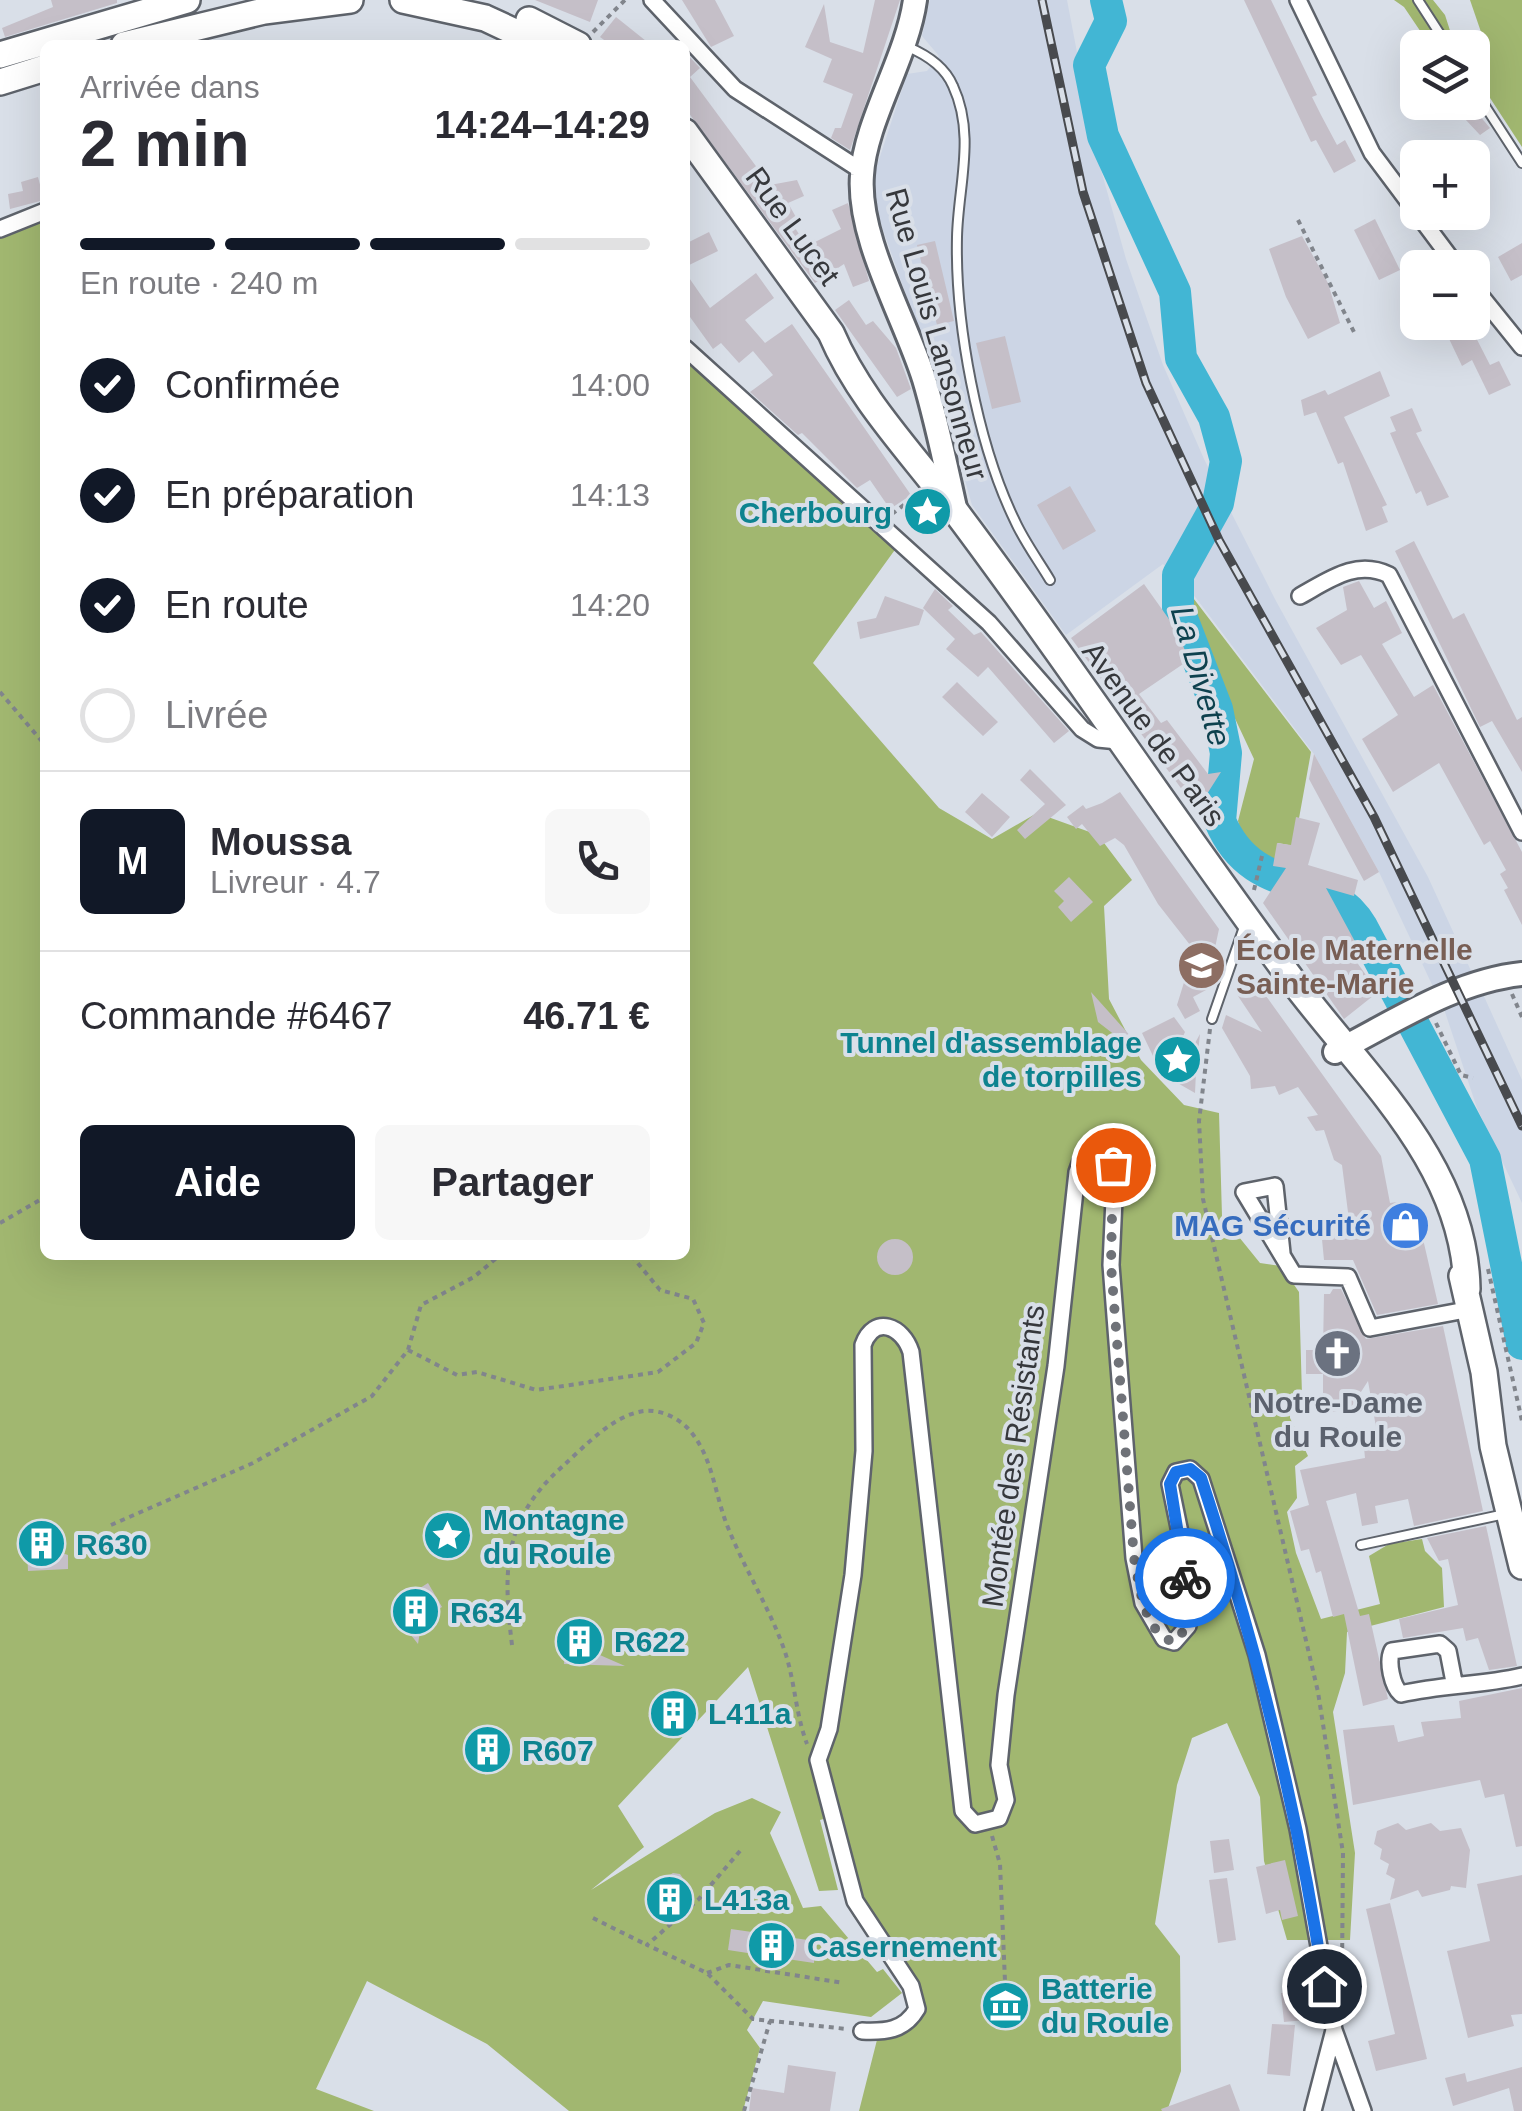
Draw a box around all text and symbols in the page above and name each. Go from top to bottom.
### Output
map controls [1400,30,1490,340]
button: layers [1400,30,1490,120]
text: Arrivée dans [80,69,260,105]
text: 14:24–14:29 [434,104,650,146]
text: 2 min [80,107,250,180]
button: + [1400,140,1490,230]
street label: Rue Lucet [739,161,847,292]
street label: Rue Louis Lansonneur [880,184,994,484]
button: − [1400,250,1490,340]
text: En route · 240 m [80,265,318,301]
icon: check [80,358,135,413]
text: Confirmée [165,364,340,406]
text: 14:00 [570,367,650,403]
icon: check [80,468,135,523]
text: En préparation [165,474,414,516]
text: 14:13 [570,477,650,513]
place icon: Cherbourg [901,486,953,538]
place label: Cherbourg [739,496,892,529]
icon: check [80,578,135,633]
text: En route [165,584,309,626]
text: 14:20 [570,587,650,623]
water label: La Divette [1164,602,1238,750]
street label: Avenue de Paris [1076,635,1232,833]
text: Livrée [165,694,269,736]
button: phone [545,809,650,914]
text: Moussa [210,821,351,863]
text: M [117,840,148,882]
text: Livreur · 4.7 [210,864,381,900]
place label: École Maternelle Sainte-Marie [1236,933,1473,1000]
school or university icon: École Maternelle Sainte-Marie [1175,940,1227,992]
text: Commande #6467 [80,995,393,1037]
text: 46.71 € [523,995,650,1037]
place label: Tunnel d'assemblage de torpilles [840,1026,1142,1093]
place icon: Tunnel d'assemblage de torpilles [1151,1033,1203,1085]
pin [1071,1123,1156,1208]
button: Aide [80,1125,355,1240]
button: Partager [375,1125,650,1240]
icon: bag [1086,1138,1141,1193]
shop icon: MAG Sécurité [1380,1199,1432,1251]
place label: MAG Sécurité [1174,1209,1371,1242]
street label: Montée des Résistants [975,1303,1051,1609]
church icon: Notre-Dame du Roule [1312,1327,1364,1379]
place label: Notre-Dame du Roule [1253,1386,1423,1453]
place label: Montagne du Roule [483,1503,625,1570]
place icon: Montagne du Roule [422,1510,474,1562]
building icon: R630 [15,1518,67,1570]
place label: R630 [76,1528,148,1561]
courier [1135,1528,1235,1628]
icon: bike [1158,1551,1213,1606]
building icon: R634 [389,1586,441,1638]
place label: R634 [450,1596,522,1629]
building icon: R622 [553,1615,605,1667]
place label: R622 [614,1625,686,1658]
building icon: L411a [647,1687,699,1739]
place label: L411a [708,1697,792,1730]
building icon: R607 [461,1724,513,1776]
place label: R607 [522,1734,594,1767]
building icon: L413a [643,1873,695,1925]
place label: L413a [704,1883,789,1916]
building icon: Casernement [746,1920,798,1972]
place label: Casernement [807,1930,997,1963]
pin [1282,1944,1367,2029]
icon: home [1297,1959,1352,2014]
place label: Batterie du Roule [1041,1972,1169,2039]
museum icon: Batterie du Roule [980,1979,1032,2031]

